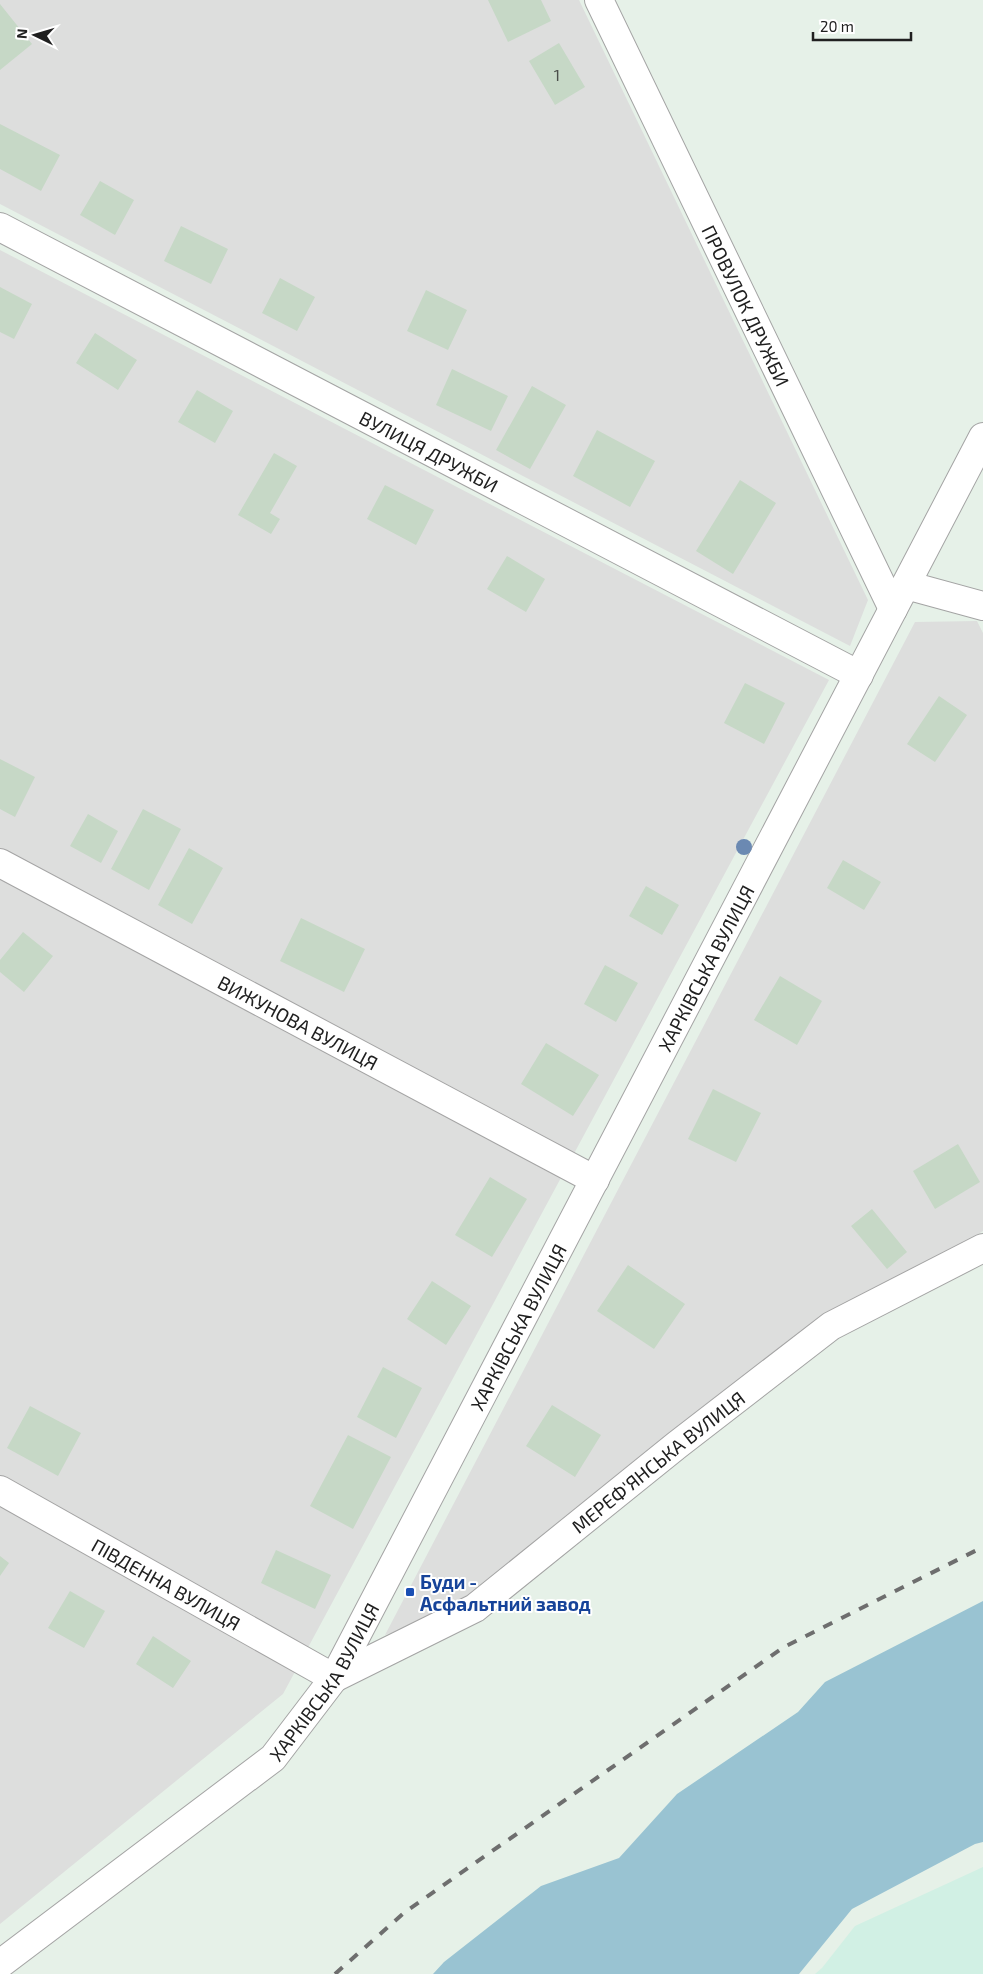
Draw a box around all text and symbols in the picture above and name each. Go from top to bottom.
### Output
north arrow [10,10,60,60]
scale bar [813,10,910,42]
text: 20 m [820,17,854,35]
text: N [13,28,30,40]
house number: 1 [554,65,560,84]
street label: ПРОВУЛОК ДРУЖБИ [698,221,795,390]
street label: ВУЛИЦЯ ДРУЖБИ [356,405,502,496]
street label: ХАРКІВСЬКА ВУЛИЦЯ [652,881,758,1055]
street label: ВИЖУНОВА ВУЛИЦЯ [214,970,382,1074]
street label: ХАРКІВСЬКА ВУЛИЦЯ [465,1240,571,1414]
street label: МЕРЕФ'ЯНСЬКА ВУЛИЦЯ [567,1386,749,1537]
street label: ПІВДЕННА ВУЛИЦЯ [88,1533,245,1635]
place label: Буди - Асфальтний завод [420,1570,591,1615]
marker: Буди - Асфальтний завод [404,1586,416,1598]
street label: ХАРКІВСЬКА ВУЛИЦЯ [264,1599,383,1765]

